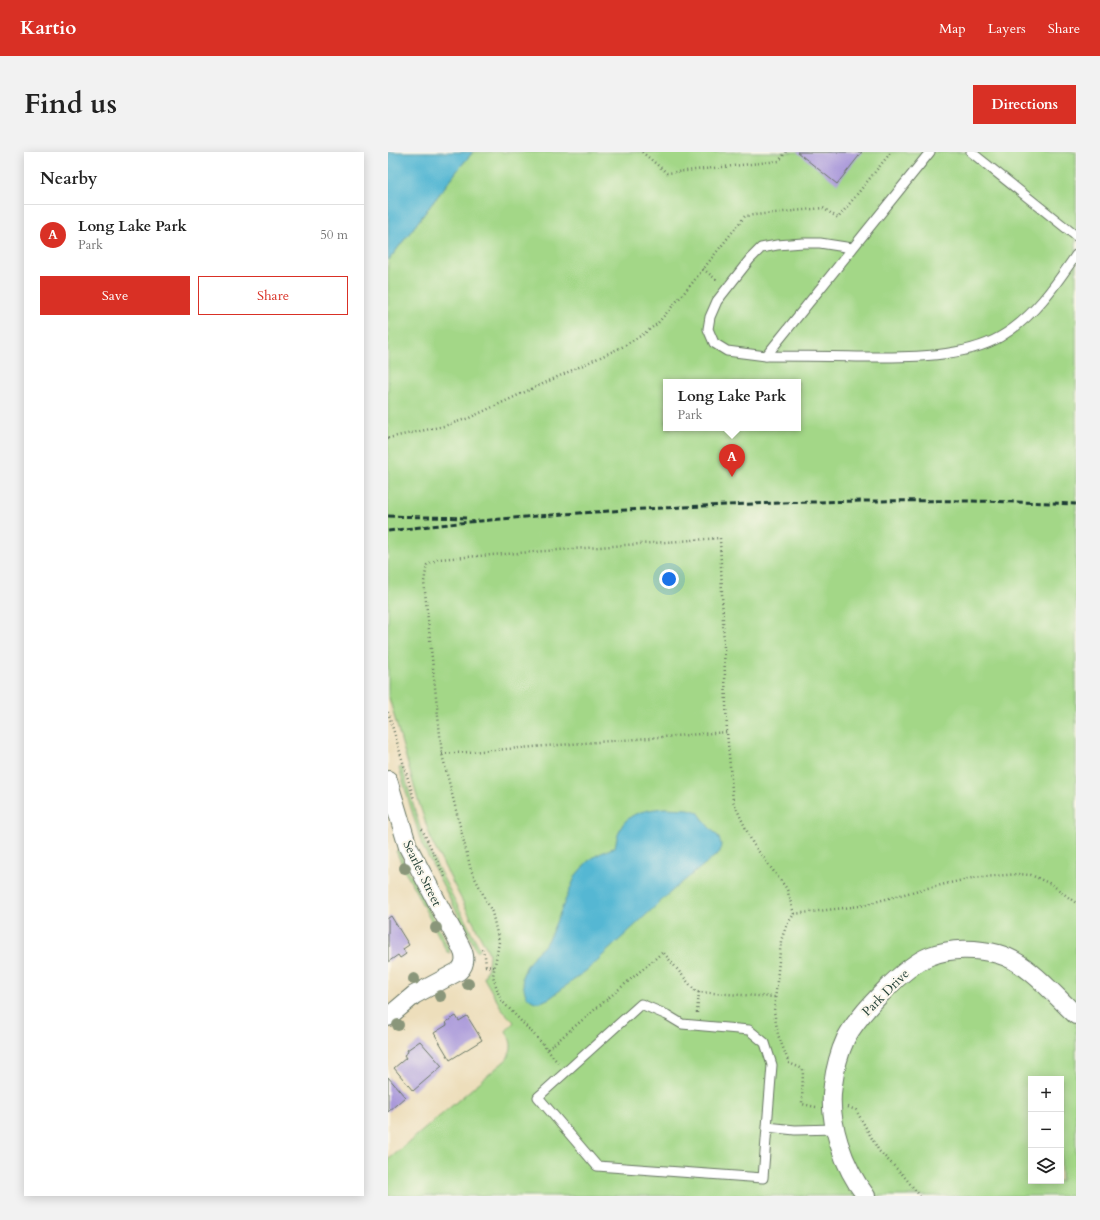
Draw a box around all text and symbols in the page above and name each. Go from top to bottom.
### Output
text: Kartio [20,15,76,41]
text: Map [939,19,966,38]
text: Layers [988,19,1026,38]
text: Share [1048,19,1080,38]
text: Find us [24,85,117,123]
button: Directions [973,85,1076,124]
text: Nearby [40,167,97,190]
text: Long Lake Park [78,216,187,236]
text: A [48,226,58,244]
text: 50 m [320,226,348,244]
text: Park [78,236,103,254]
button: Save [40,276,190,315]
button: Share [198,276,348,315]
popup [663,379,801,431]
text: Long Lake Park [678,386,786,406]
text: Park [678,406,703,424]
pin: A [719,444,745,477]
your location [659,569,679,589]
street label: Searles Street [398,838,446,909]
street label: Park Drive [858,965,913,1020]
map controls [1028,1076,1064,1184]
button: + [1028,1076,1064,1112]
button: − [1028,1112,1064,1148]
button: layers [1028,1148,1064,1184]

